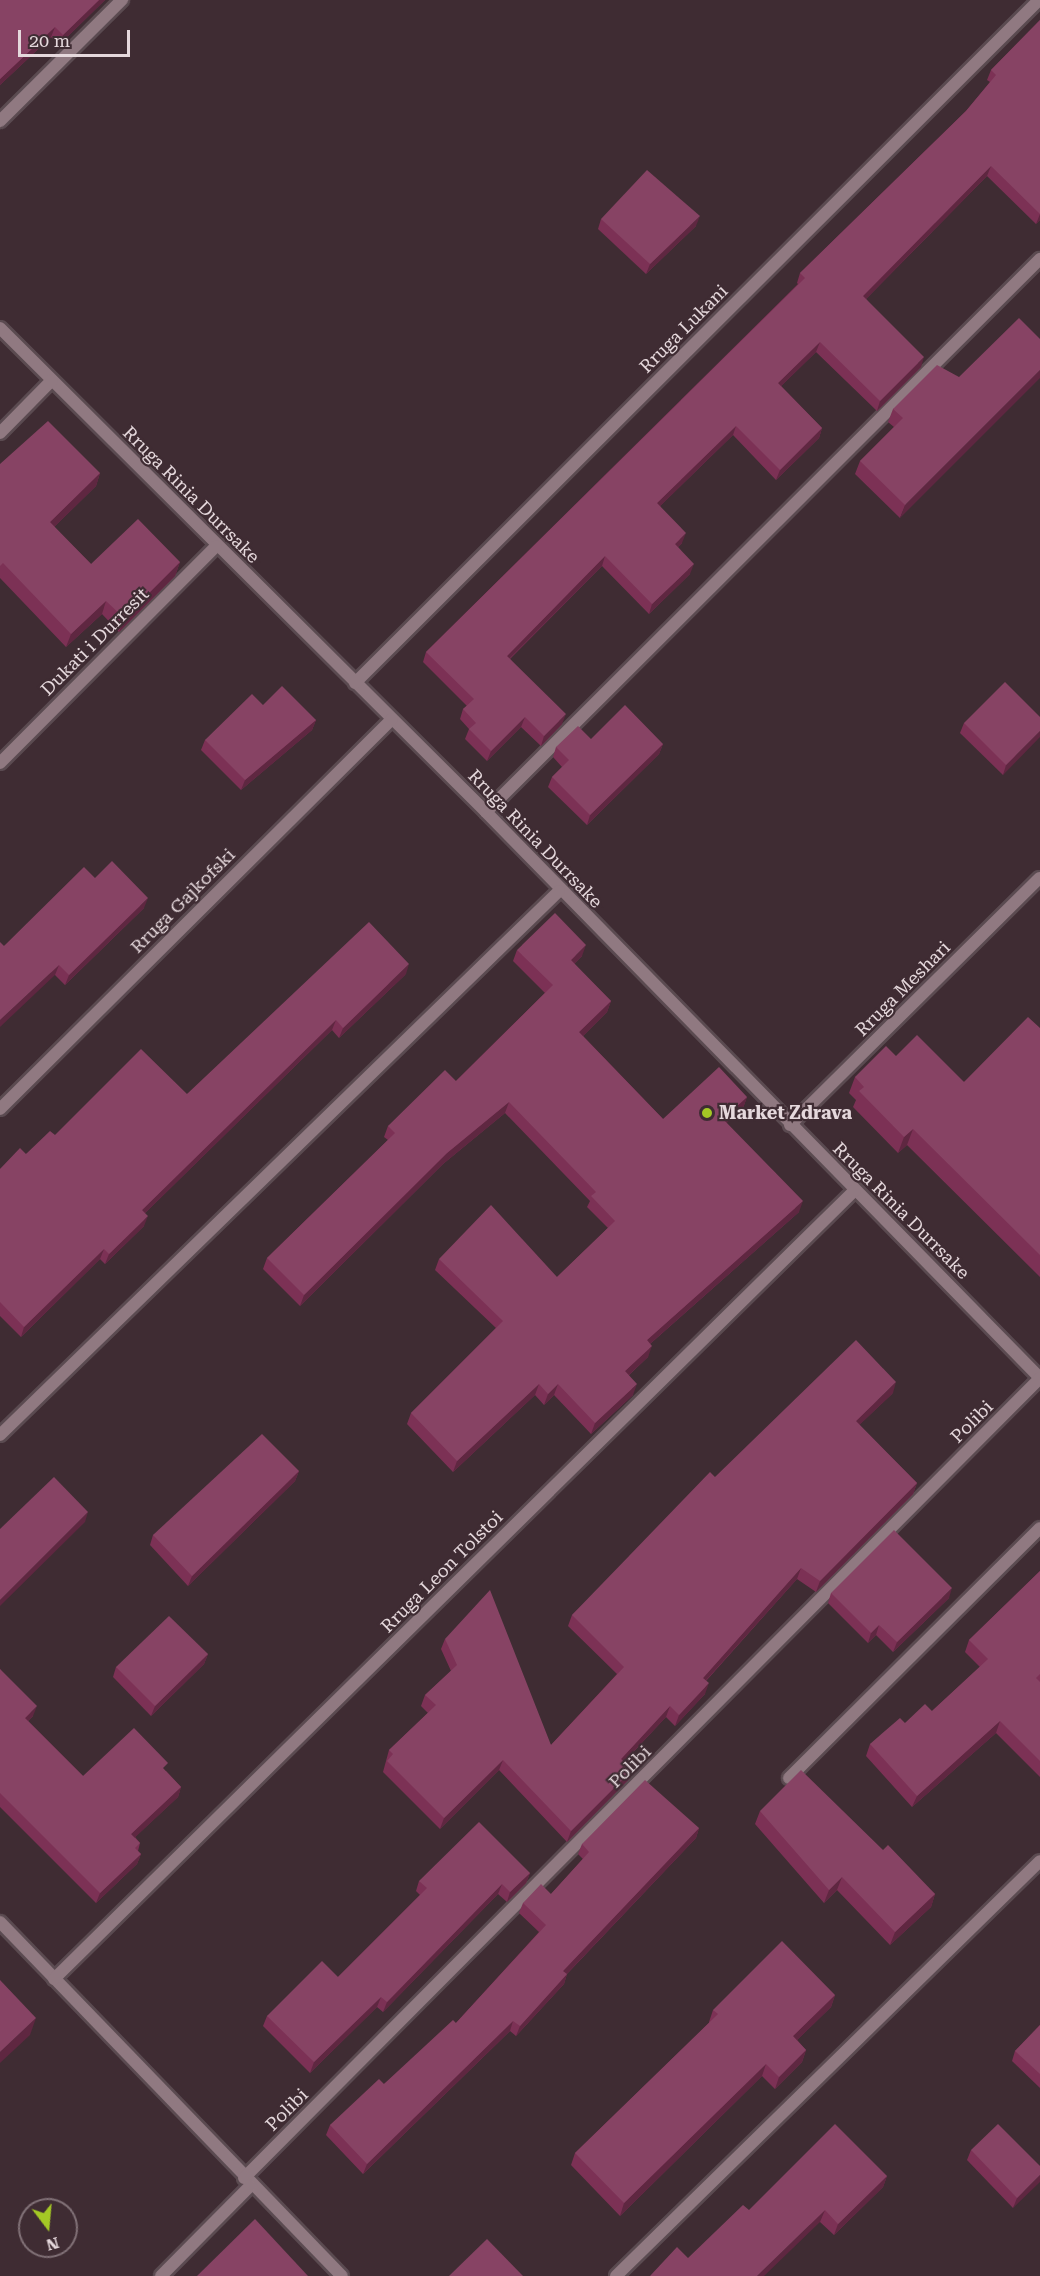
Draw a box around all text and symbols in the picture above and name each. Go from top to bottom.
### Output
scale bar [21,18,134,56]
text: 20 m [29,30,70,51]
street label: Rruga Lukani [635,280,733,378]
street label: Rruga Rinia Durrsake [118,422,264,568]
street label: Dukati i Durresit [37,584,153,700]
street label: Rruga Rinia Durrsake [463,765,607,913]
street label: Rruga Gajkofski [126,844,240,958]
street label: Rruga Meshari [851,937,955,1041]
place label: Market Zdrava [719,1102,852,1124]
marker: Market Zdrava [700,1106,714,1120]
street label: Rruga Rinia Durrsake [828,1138,974,1284]
street label: Polibi [946,1396,998,1448]
street label: Rruga Leon Tolstoi [377,1507,507,1637]
street label: Polibi [604,1741,656,1793]
street label: Polibi [261,2084,313,2136]
north arrow [18,2198,78,2258]
text: N [44,2233,61,2255]

